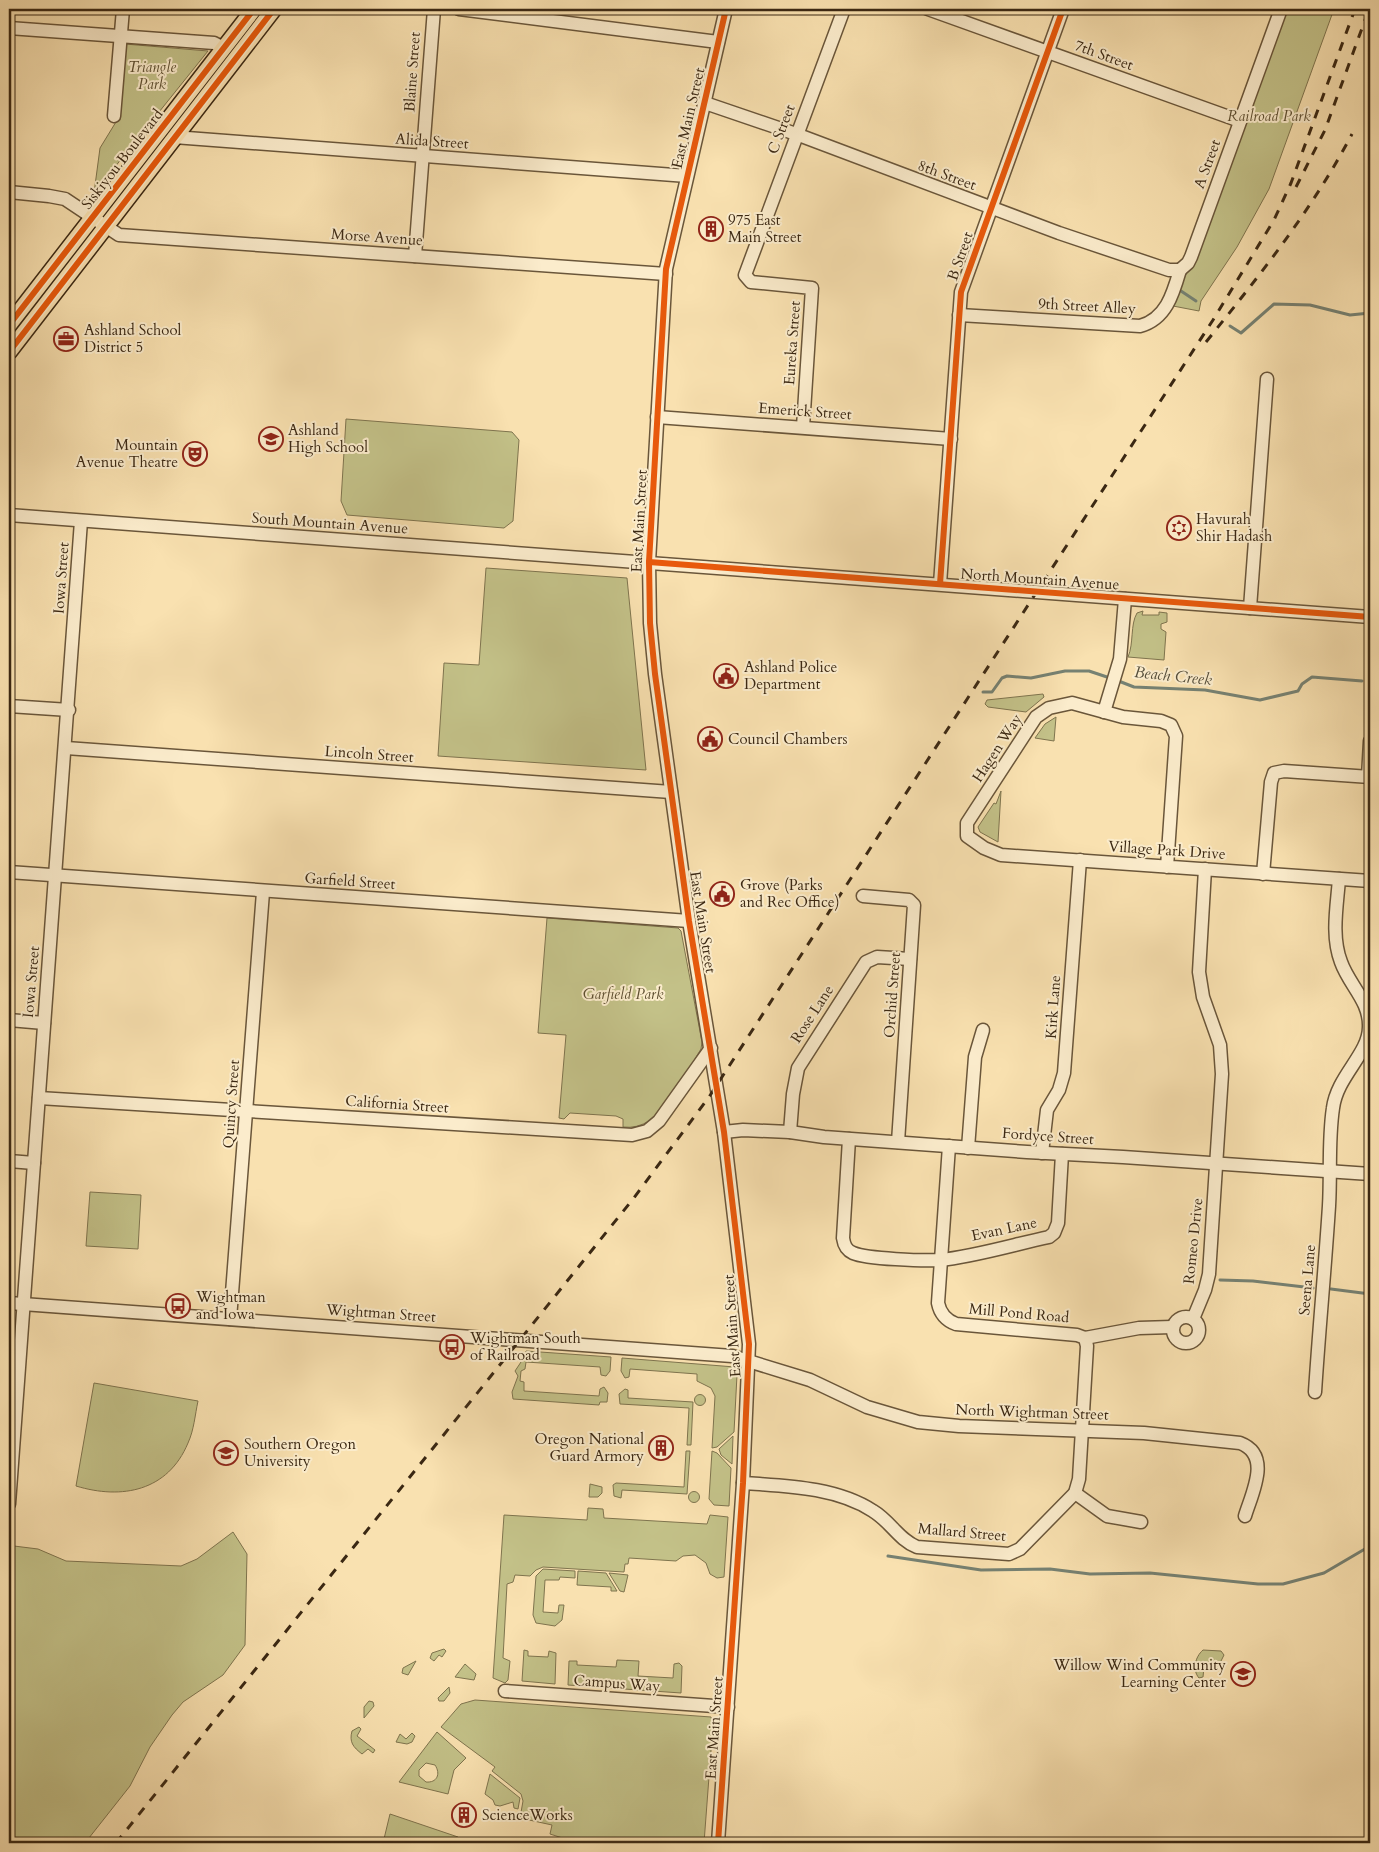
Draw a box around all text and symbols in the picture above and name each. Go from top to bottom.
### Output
street label: Blaine Street [399,31,425,113]
street label: 7th Street [1072,35,1136,75]
park label: Triangle Park [128,57,176,94]
street label: East Main Street [667,65,709,170]
street label: C Street [762,101,800,157]
street label: Siskiyou Boulevard [77,105,167,213]
park label: Railroad Park [1227,106,1311,126]
street label: Alida Street [395,128,470,154]
street label: A Street [1189,136,1225,191]
street label: 8th Street [915,155,979,195]
place label: 975 East Main Street [728,210,802,247]
building icon: 975 East Main Street [698,216,724,242]
street label: Morse Avenue [330,224,424,250]
street label: B Street [942,229,978,283]
street label: 9th Street Alley [1038,293,1136,319]
street label: Eureka Street [779,300,805,386]
place label: Ashland School District 5 [84,320,182,357]
office icon: Ashland School District 5 [53,326,79,352]
street label: Emerick Street [758,398,853,424]
place label: Ashland High School [288,420,368,457]
school or university icon: Ashland High School [258,426,284,452]
place label: Mountain Avenue Theatre [76,435,178,472]
theatre icon: Mountain Avenue Theatre [182,441,208,467]
street label: East Main Street [626,469,652,573]
street label: South Mountain Avenue [251,508,409,538]
place label: Havurah Shir Hadash [1196,509,1273,546]
synagogue icon: Havurah Shir Hadash [1166,515,1192,541]
street label: Iowa Street [49,541,73,615]
street label: North Mountain Avenue [960,563,1120,595]
place label: Ashland Police Department [744,657,838,694]
water label: Beach Creek [1133,661,1213,691]
public building icon: Ashland Police Department [713,663,739,689]
street label: Hagen Way [967,710,1027,786]
public building icon: Council Chambers [697,726,723,752]
place label: Council Chambers [728,729,847,749]
street label: Lincoln Street [324,741,414,767]
street label: Village Park Drive [1108,836,1227,864]
street label: Garfield Street [304,868,396,894]
street label: East Main Street [685,870,721,975]
place label: Grove (Parks and Rec Office) [740,875,839,912]
public building icon: Grove (Parks and Rec Office) [709,881,735,907]
street label: Iowa Street [18,945,44,1019]
street label: Orchid Street [879,951,905,1039]
street label: Kirk Lane [1041,974,1065,1040]
street label: Rose Lane [786,981,838,1047]
park label: Garfield Park [583,984,664,1004]
street label: Quincy Street [218,1059,244,1149]
street label: California Street [345,1090,450,1118]
street label: Fordyce Street [1002,1123,1095,1149]
street label: Romeo Drive [1179,1197,1207,1285]
street label: Evan Lane [969,1212,1039,1246]
street label: Seena Lane [1294,1244,1320,1316]
street label: East Main Street [718,1274,746,1378]
place label: Wightman and Iowa [195,1287,266,1324]
bus stop icon: Wightman and Iowa [165,1293,191,1319]
street label: Wightman Street [324,1299,437,1327]
street label: Mill Pond Road [968,1299,1070,1327]
place label: Wightman South of Railroad [469,1328,581,1365]
bus stop icon: Wightman South of Railroad [439,1334,465,1360]
street label: North Wightman Street [955,1399,1109,1425]
place label: Oregon National Guard Armory [535,1429,644,1466]
place label: Southern Oregon University [244,1434,356,1471]
building icon: Oregon National Guard Armory [648,1435,674,1461]
school or university icon: Southern Oregon University [213,1440,239,1466]
street label: Mallard Street [917,1518,1007,1546]
place label: Willow Wind Community Learning Center [1053,1655,1227,1692]
school or university icon: Willow Wind Community Learning Center [1230,1661,1256,1687]
street label: Campus Way [573,1670,661,1696]
street label: East Main Street [700,1676,728,1780]
building icon: ScienceWorks [451,1802,477,1828]
place label: ScienceWorks [482,1805,573,1825]

